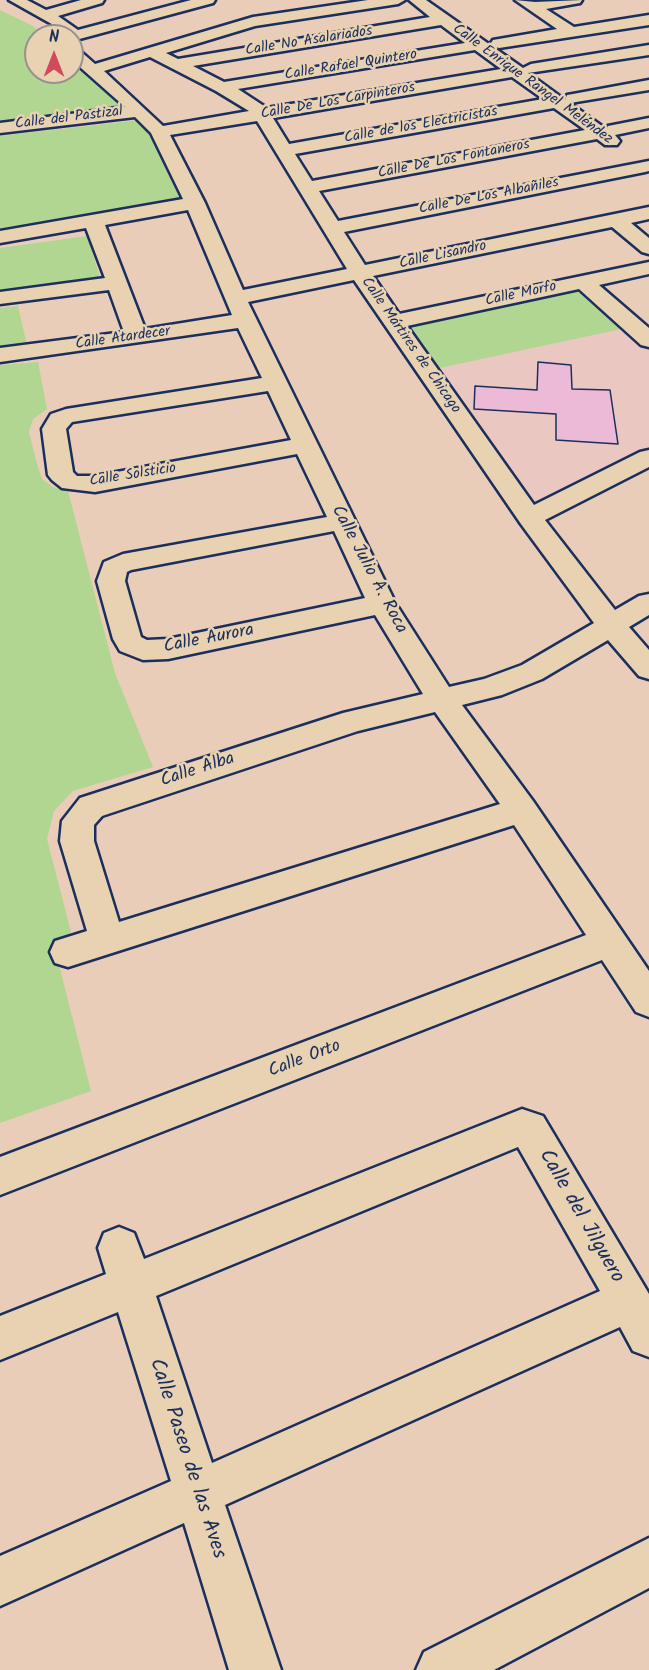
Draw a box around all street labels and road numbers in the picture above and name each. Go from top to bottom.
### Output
street label: Calle Enrique Rangel Meléndez [448,21,616,149]
street label: Calle No Asalariados [244,23,374,61]
street label: Calle Rafael Quintero [284,47,418,85]
street label: Calle De Los Carpinteros [259,80,417,124]
street label: Calle del Pastizal [14,103,124,135]
street label: Calle de los Electricistas [343,104,499,148]
street label: Calle De Los Fontaneros [377,136,531,184]
street label: Calle De Los Albañiles [418,175,560,219]
street label: Calle Lisandro [398,238,488,274]
street label: Calle Mártires de Chicago [356,274,464,418]
street label: Calle Morfo [484,279,558,311]
street label: Calle Atardecer [74,323,172,355]
street label: Calle Solsticio [88,460,178,492]
street label: Calle Julio A. Roca [325,502,411,638]
street label: Calle Aurora [162,621,256,659]
street label: Calle Alba [158,749,238,793]
street label: Calle Orto [266,1036,344,1084]
street label: Calle del Jilguero [532,1146,628,1288]
street label: Calle Paseo de las Aves [142,1356,230,1562]

